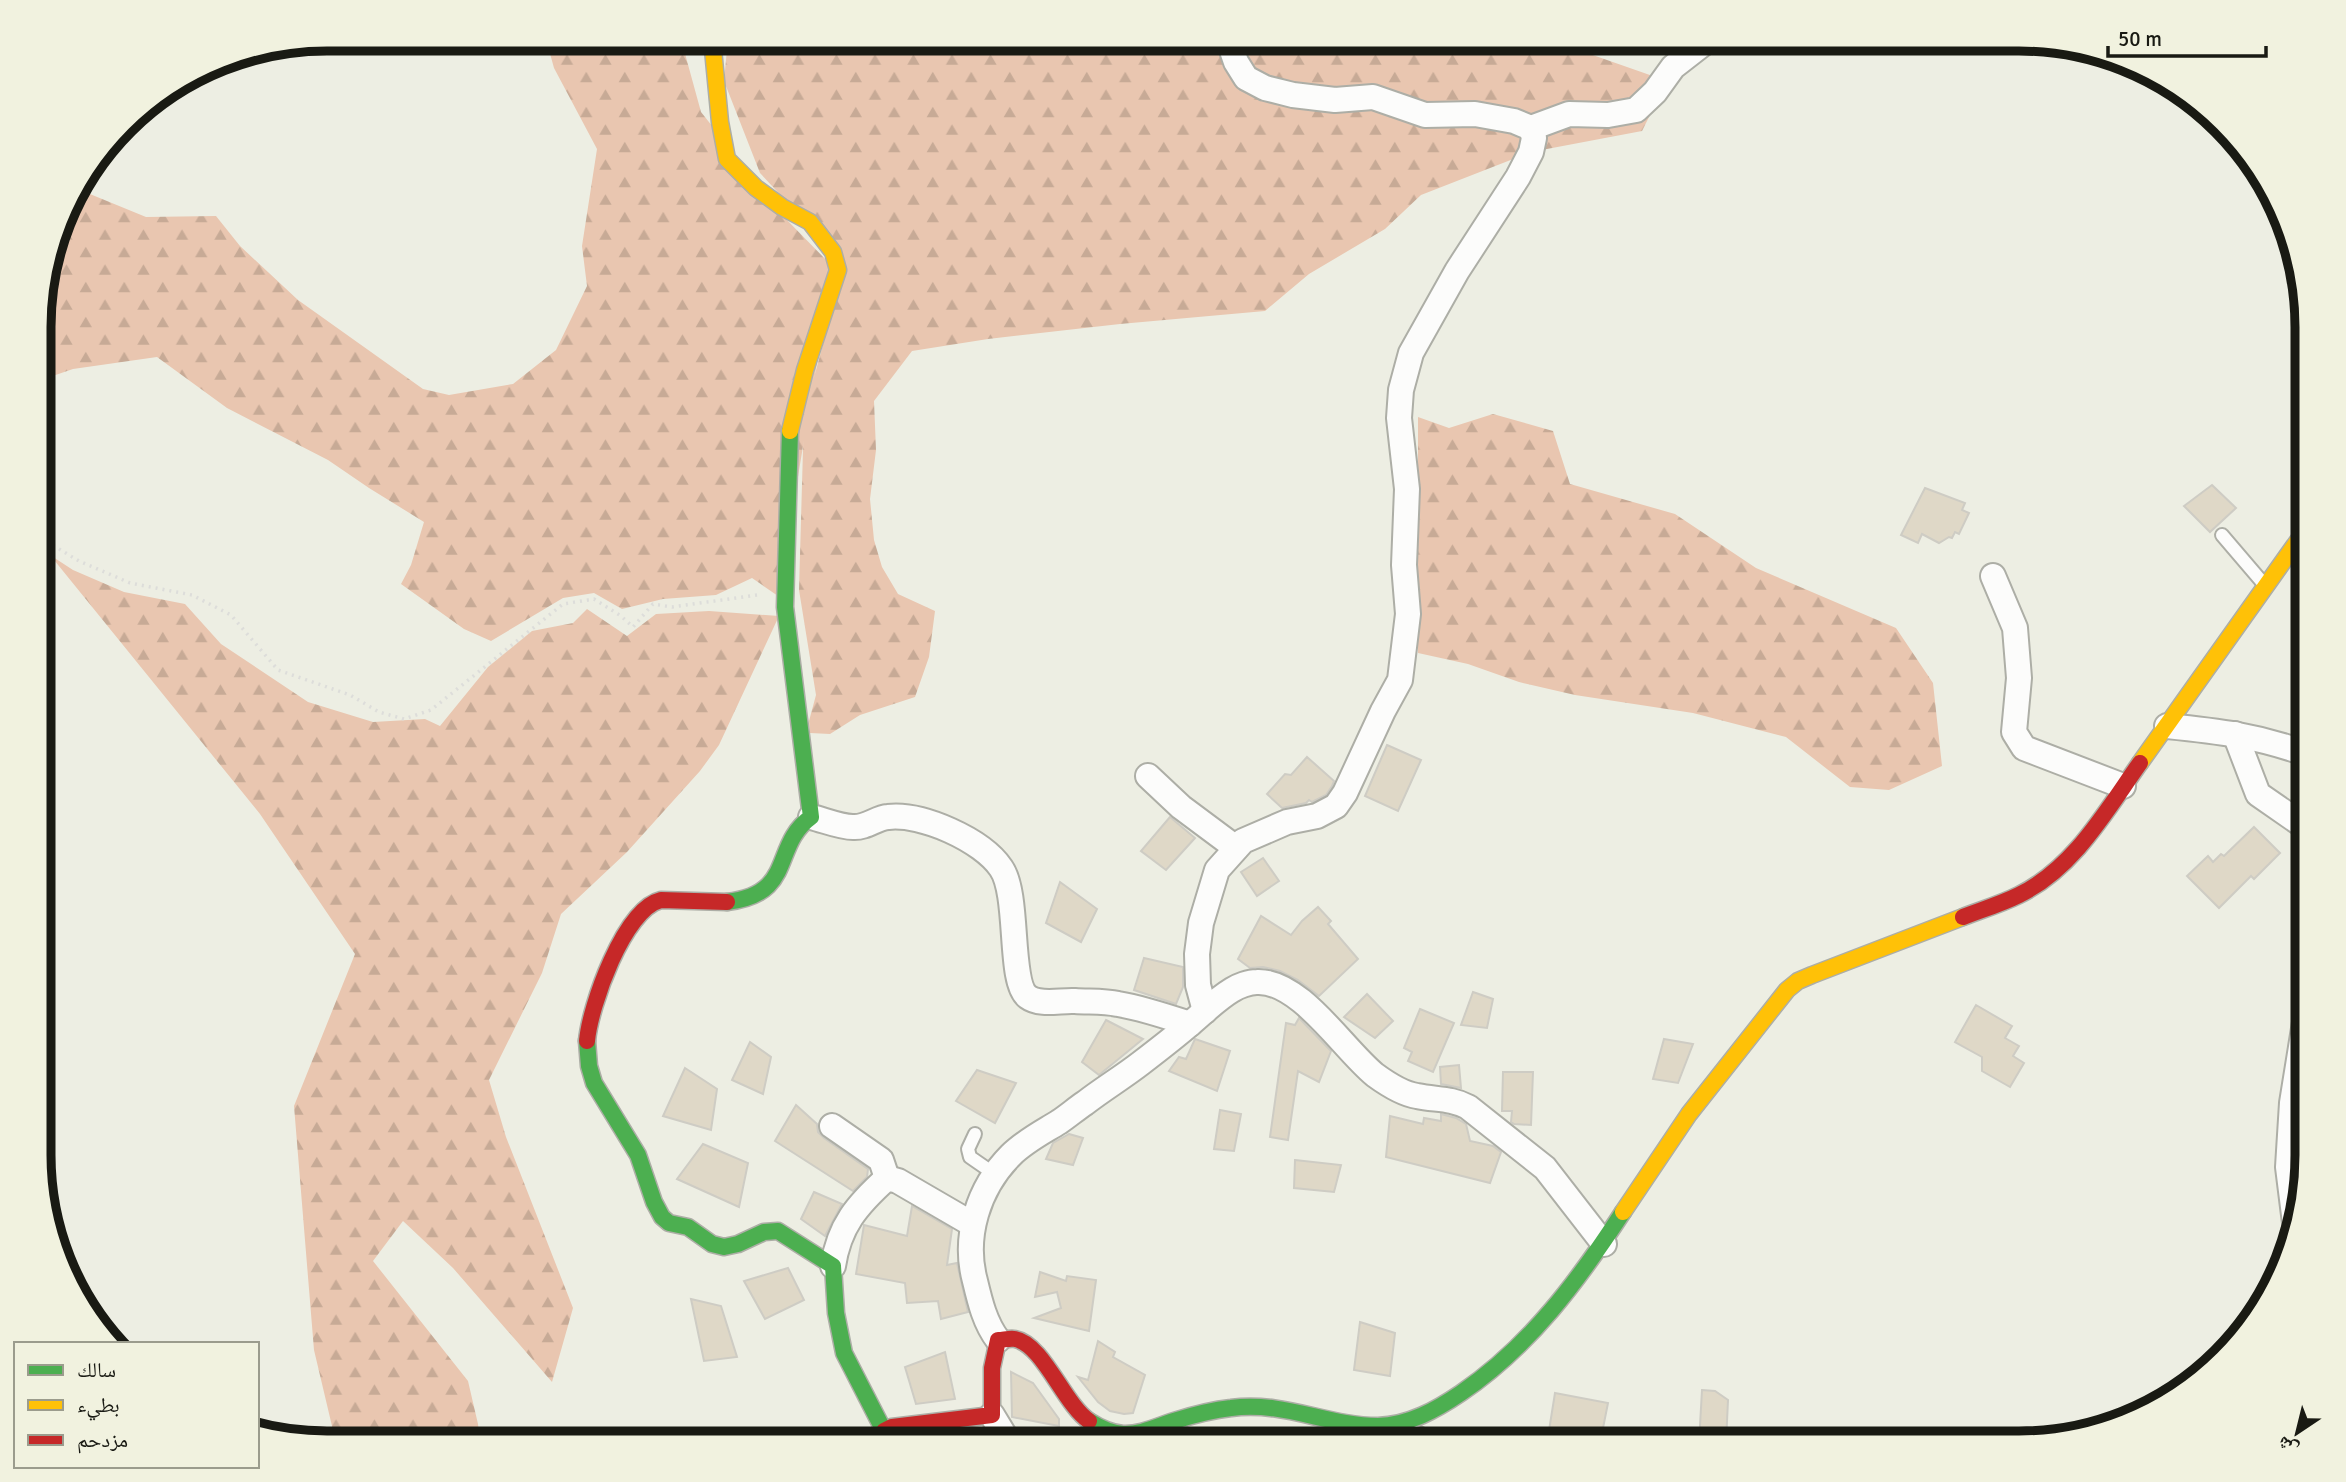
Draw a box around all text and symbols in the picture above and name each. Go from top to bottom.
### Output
scale bar [2108,14,2266,58]
text: 50 m [2118,26,2162,52]
legend [14,1342,259,1468]
text: سالك [77,1357,116,1383]
text: بطيء [77,1392,120,1421]
north arrow [2262,1398,2332,1468]
text: مزدحم [77,1427,128,1454]
text: ش [2273,1430,2303,1462]

